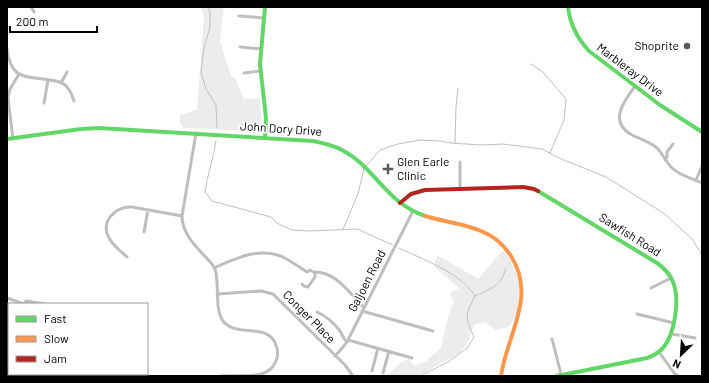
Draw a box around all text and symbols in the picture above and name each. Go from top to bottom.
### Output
scale bar [10,8,97,34]
text: 200 m [16,14,48,28]
place label: Shoprite [634,38,679,52]
street label: Marbleray Drive [594,40,667,99]
marker: Shoprite [682,41,692,51]
street label: John Dory Drive [240,118,323,138]
place label: Glen Earle Clinic [397,154,449,182]
marker: Glen Earle Clinic [382,163,394,175]
street label: Sawfish Road [597,210,664,259]
street label: Galjoen Road [345,247,388,314]
street label: Conger Place [281,287,339,345]
legend [8,303,148,375]
text: Fast [44,311,67,325]
text: Slow [44,331,69,345]
north arrow [661,335,701,375]
text: Jam [44,351,67,365]
text: N [670,357,683,372]

